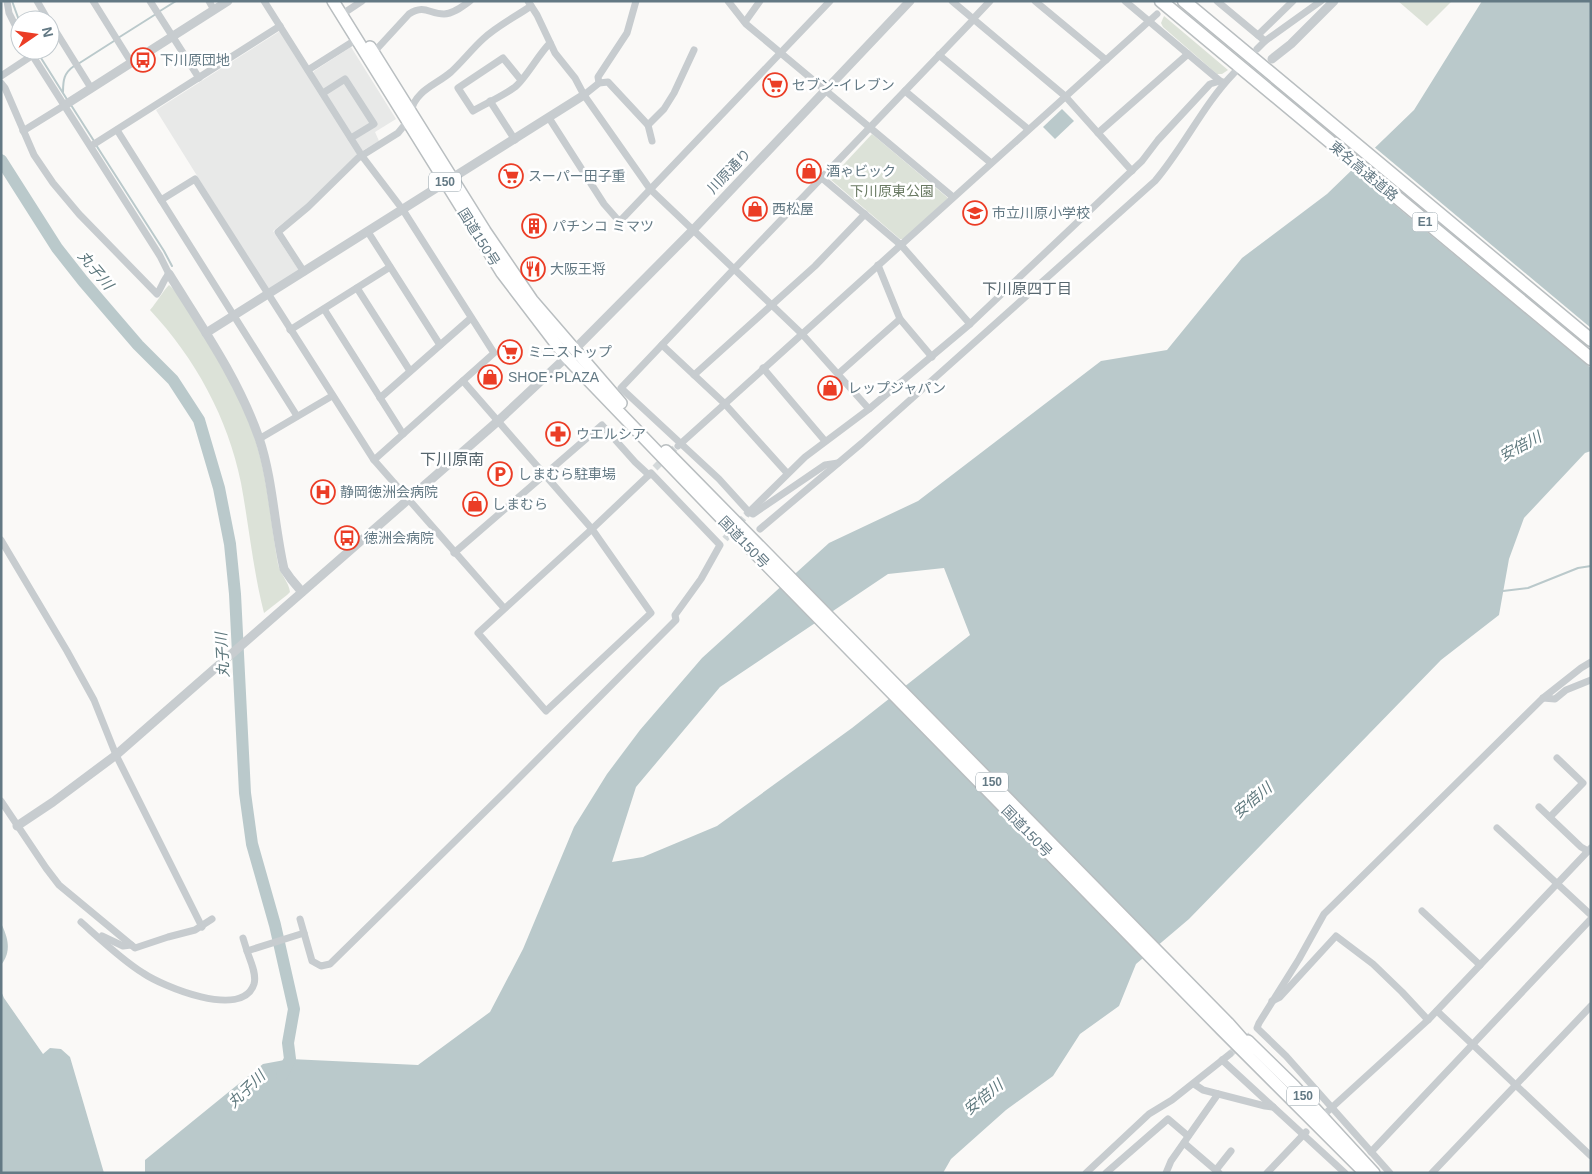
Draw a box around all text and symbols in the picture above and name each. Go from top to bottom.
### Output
north arrow [10,10,60,60]
text: N [39,25,57,39]
bus stop icon: 下川原団地 [130,47,156,73]
place label: 下川原団地 [160,52,230,68]
supermarket icon: セブン-イレブン [762,72,788,98]
place label: セブン-イレブン [792,77,895,93]
street label: 東名高速道路 [1327,138,1401,204]
street label: 川原通り [704,145,754,197]
shop icon: 酒ゃビック [796,158,822,184]
supermarket icon: スーパー田子重 [498,163,524,189]
place label: 酒ゃビック [826,163,896,179]
place label: スーパー田子重 [528,168,626,184]
road number: 150 [429,172,461,192]
park label: 下川原東公園 [850,183,934,199]
shop icon: 西松屋 [742,196,768,222]
school or university icon: 市立川原小学校 [962,200,988,226]
place label: 西松屋 [772,201,814,217]
street label: 国道150号 [455,205,503,269]
place label: 市立川原小学校 [992,205,1090,221]
road number: E1 [1412,212,1438,232]
building icon: パチンコ ミマツ [521,213,547,239]
place label: パチンコ ミマツ [552,218,654,234]
water label: 丸子川 [75,247,118,294]
restaurant icon: 大阪王将 [520,256,546,282]
place label: 大阪王将 [550,261,606,277]
district label: 下川原四丁目 [982,280,1072,297]
supermarket icon: ミニストップ [497,339,523,365]
place label: ミニストップ [528,344,612,360]
shop icon: SHOE･PLAZA [477,364,503,390]
place label: SHOE･PLAZA [508,369,600,385]
shop icon: レップジャパン [817,375,843,401]
place label: レップジャパン [848,380,946,396]
pharmacy icon: ウエルシア [545,421,571,447]
place label: ウエルシア [576,426,646,442]
water label: 安倍川 [1496,427,1546,464]
district label: 下川原南 [420,451,484,468]
parking icon: しまむら駐車場 [487,461,513,487]
place label: しまむら駐車場 [518,466,616,482]
hospital icon: 静岡徳洲会病院 [310,479,336,505]
place label: 静岡徳洲会病院 [340,484,438,500]
shop icon: しまむら [462,491,488,517]
place label: しまむら [492,496,548,512]
street label: 国道150号 [716,513,772,571]
bus stop icon: 徳洲会病院 [334,525,360,551]
place label: 徳洲会病院 [364,530,434,546]
water label: 丸子川 [212,630,232,678]
road number: 150 [976,772,1008,792]
water label: 安倍川 [1229,778,1276,821]
street label: 国道150号 [999,802,1055,860]
water label: 丸子川 [224,1066,270,1111]
water label: 安倍川 [960,1075,1007,1118]
road number: 150 [1287,1086,1319,1106]

